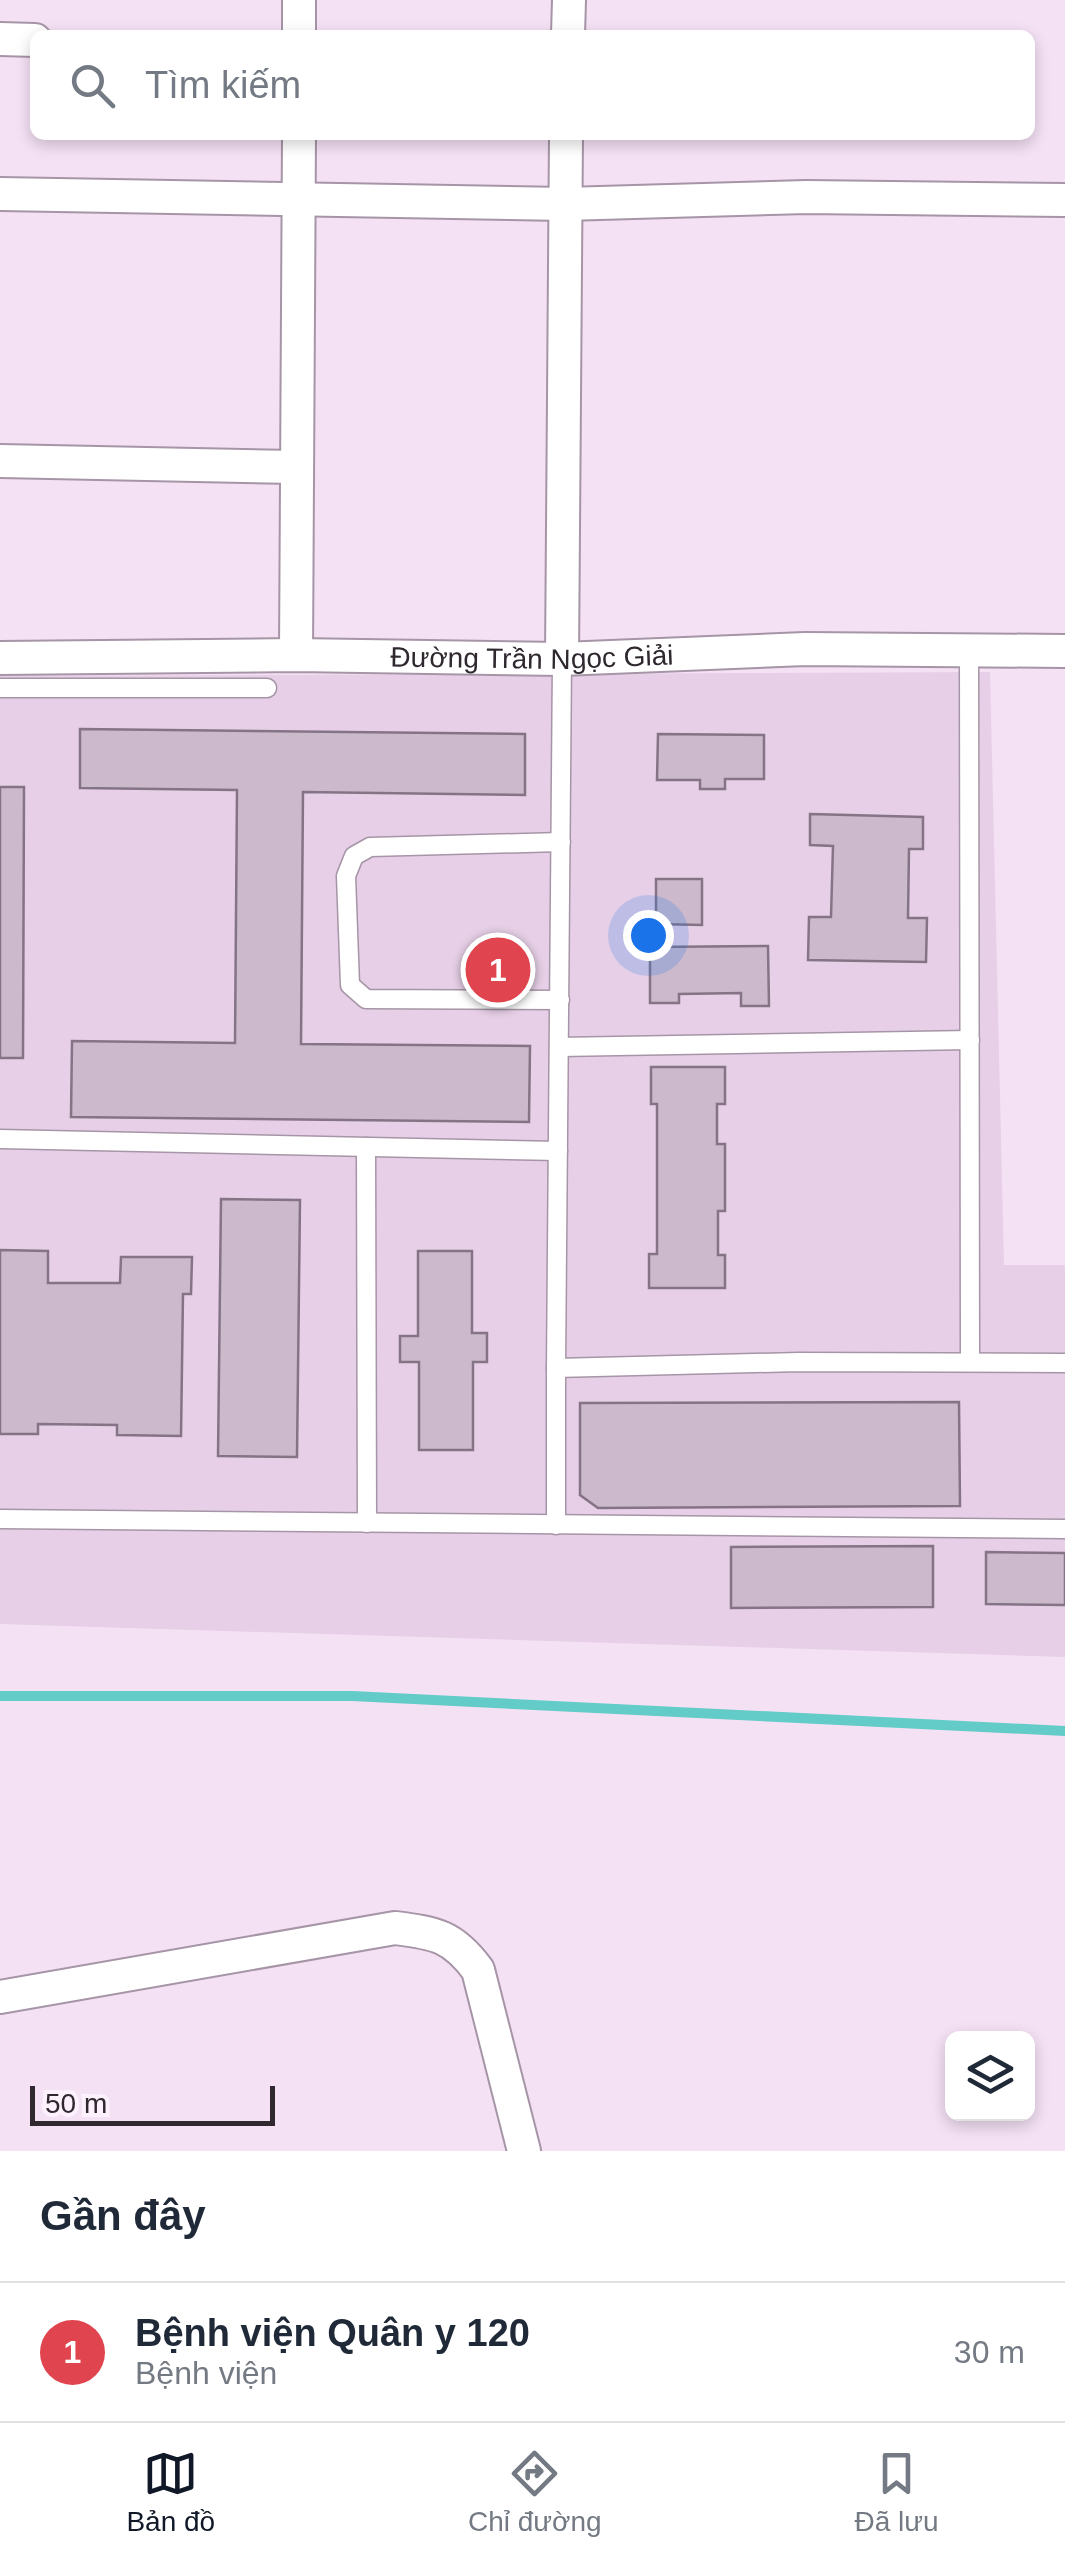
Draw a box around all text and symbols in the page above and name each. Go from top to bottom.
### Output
search box [30,30,1035,140]
icon: search [65,58,120,113]
text: Tìm kiếm [145,64,301,106]
street label: Đường Trần Ngọc Giải [390,639,674,675]
your location [623,910,674,961]
pin: 1 [466,932,530,1008]
map controls [945,2031,1035,2121]
button: layers [945,2031,1035,2121]
scale bar [30,2081,275,2126]
text: 50 m [45,2088,107,2119]
text: Gần đây [40,2192,206,2239]
text: Bệnh viện Quân y 120 [135,2312,530,2354]
text: 1 [64,2334,81,2370]
text: 30 m [954,2334,1025,2370]
text: Bệnh viện [135,2355,277,2391]
tab: Bản đồ [126,2446,215,2538]
tab: Chỉ đường [468,2446,602,2538]
tab: Đã lưu [854,2446,939,2538]

